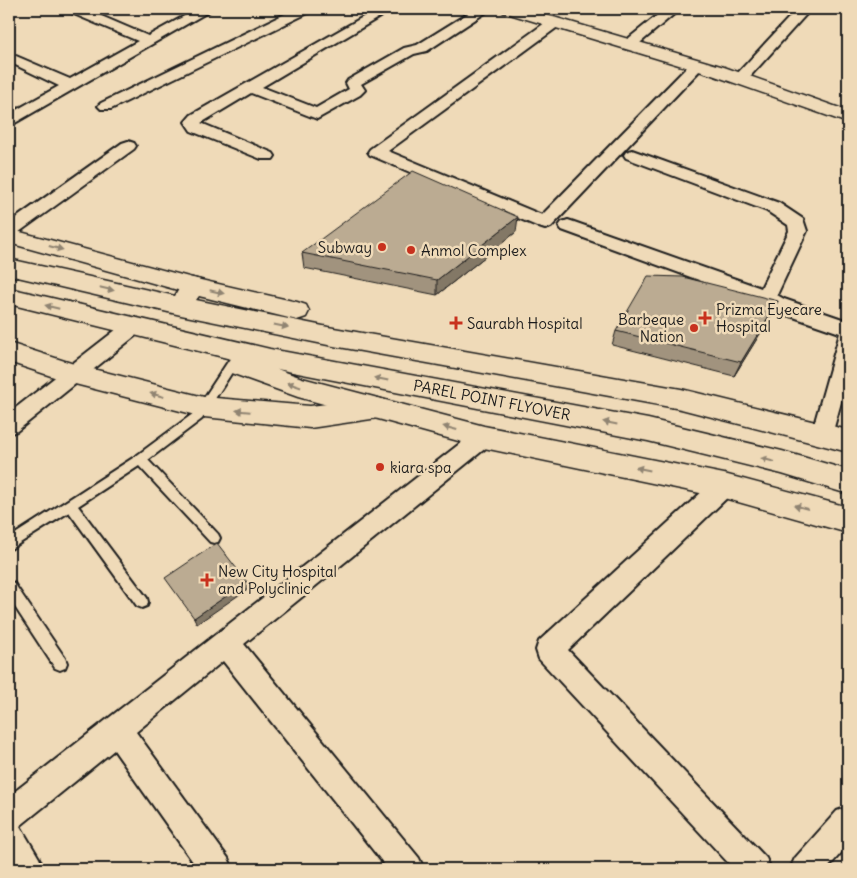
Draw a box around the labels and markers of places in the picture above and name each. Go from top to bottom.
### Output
place label: Subway [318,238,372,257]
marker: Subway [376,241,388,253]
place label: Anmol Complex [421,241,527,260]
marker: Anmol Complex [405,244,417,256]
place label: Prizma Eyecare Hospital [716,300,822,336]
place label: Barbeque Nation [618,310,684,346]
marker: Prizma Eyecare Hospital [698,311,712,325]
place label: Saurabh Hospital [467,314,583,333]
marker: Saurabh Hospital [449,316,463,330]
marker: Barbeque Nation [688,322,700,334]
place label: kiara spa [390,458,452,477]
marker: kiara spa [374,461,386,473]
place label: New City Hospital and Polyclinic [218,562,337,598]
marker: New City Hospital and Polyclinic [200,573,214,587]

